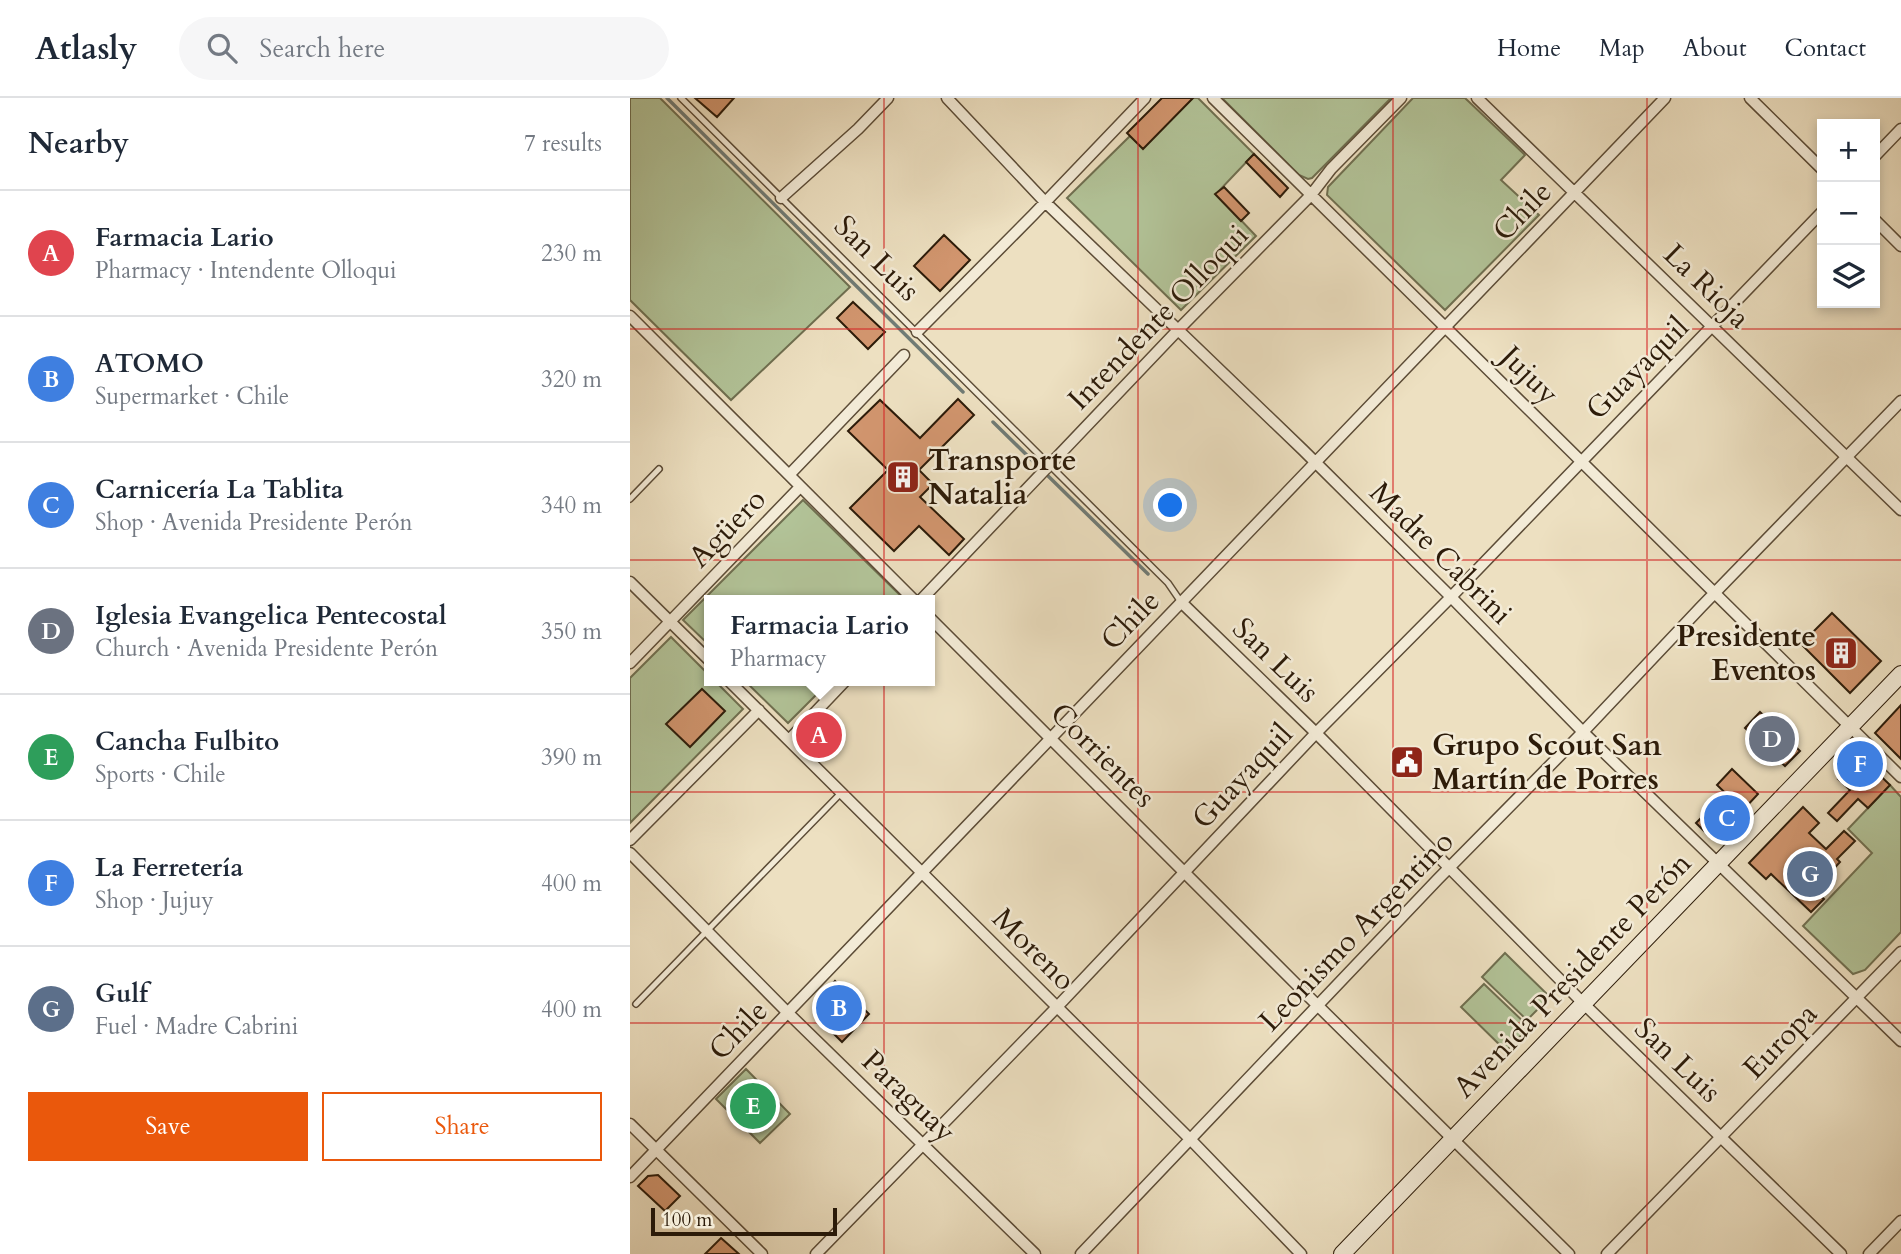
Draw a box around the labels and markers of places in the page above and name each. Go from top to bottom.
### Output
place label: Transporte Natalia [928,440,1077,515]
building icon: Transporte Natalia [884,458,922,496]
place label: Presidente Eventos [1676,616,1816,691]
building icon: Presidente Eventos [1822,634,1860,672]
pin: A [796,709,842,761]
pin: D [1749,713,1795,765]
place label: Grupo Scout San Martín de Porres [1432,725,1662,800]
pin: F [1837,738,1883,790]
public building icon: Grupo Scout San Martín de Porres [1388,743,1426,781]
pin: C [1704,792,1750,844]
pin: G [1787,848,1833,900]
pin: B [816,982,862,1034]
pin: E [730,1080,776,1132]

